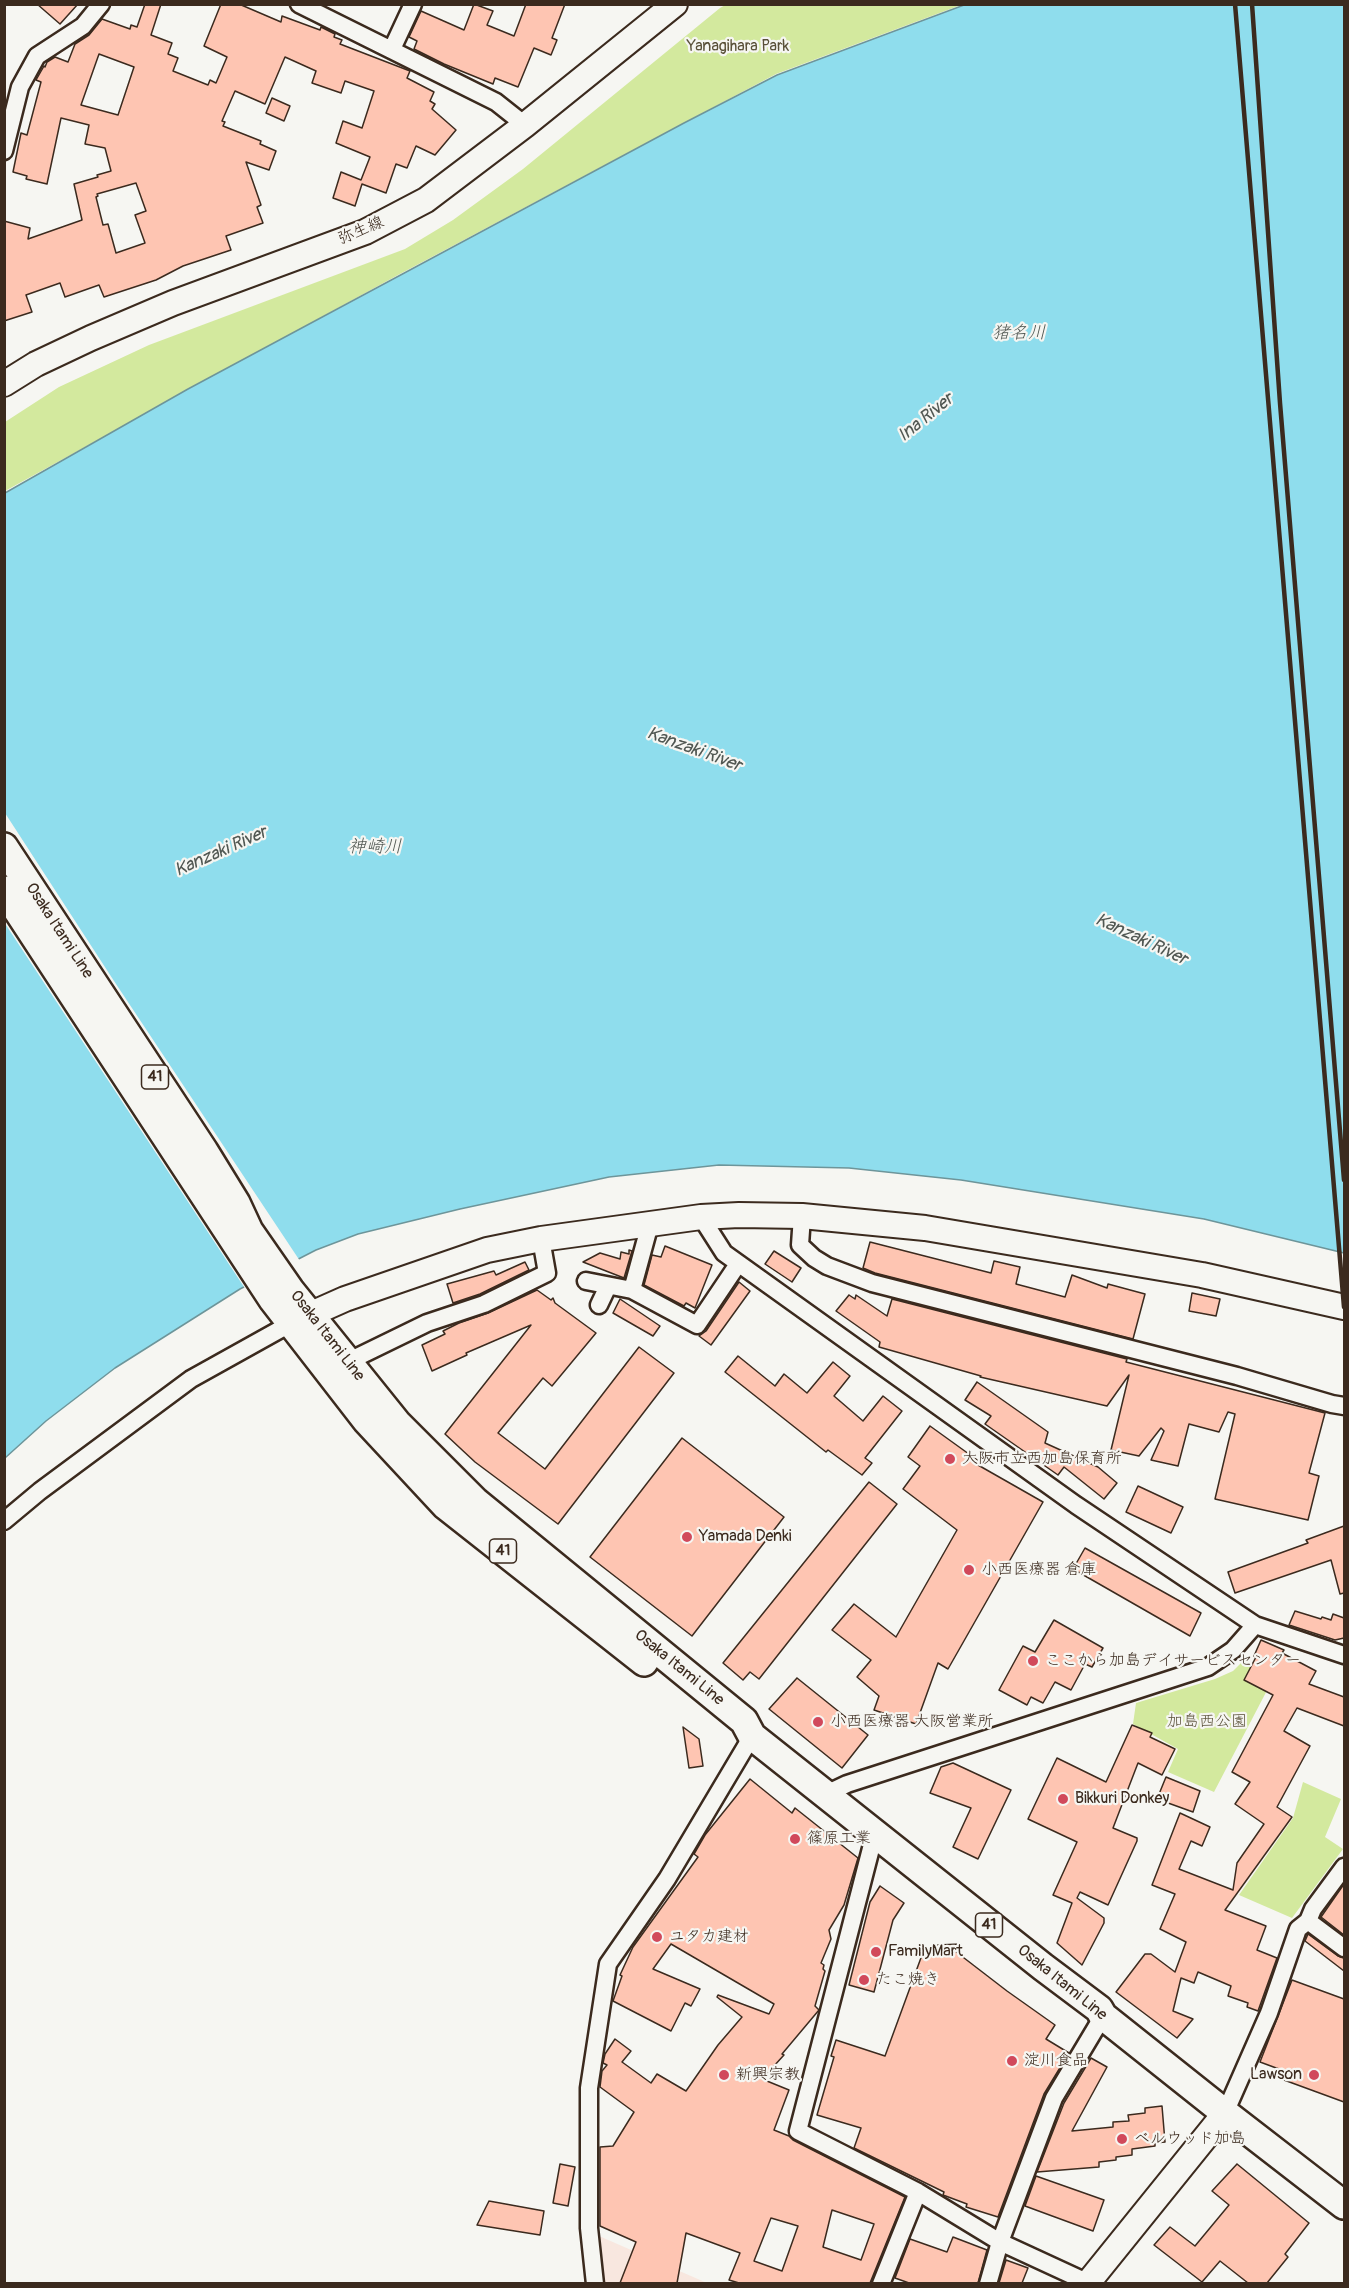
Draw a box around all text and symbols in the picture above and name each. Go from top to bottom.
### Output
park label: Yanagihara Park [687,37,789,57]
street label: 弥生線 [335,213,387,249]
water label: 猪名川 [992,322,1046,344]
water label: Ina River [894,389,958,447]
water label: Kanzaki River [644,723,744,777]
water label: Kanzaki River [171,822,271,882]
water label: 神崎川 [348,836,402,858]
street label: Osaka Itami Line [21,880,97,982]
water label: Kanzaki River [1092,909,1190,971]
road number: 41 [142,1065,168,1089]
street label: Osaka Itami Line [286,1287,368,1385]
place label: 大阪市立西加島保育所 [962,1449,1122,1469]
marker: 大阪市立西加島保育所 [943,1452,957,1466]
place label: Yamada Denki [699,1527,792,1547]
marker: Yamada Denki [680,1530,694,1544]
road number: 41 [490,1539,516,1563]
place label: 小西医療器 倉庫 [981,1560,1096,1580]
marker: 小西医療器 倉庫 [962,1563,976,1577]
street label: Osaka Itami Line [630,1626,728,1710]
place label: ここから加島デイサービスセンター [1045,1651,1301,1671]
marker: ここから加島デイサービスセンター [1026,1654,1040,1668]
place label: 小西医療器 大阪営業所 [830,1712,993,1732]
park label: 加島西公園 [1167,1712,1247,1732]
marker: 小西医療器 大阪営業所 [811,1715,825,1729]
place label: Bikkuri Donkey [1075,1789,1169,1809]
marker: Bikkuri Donkey [1056,1792,1070,1806]
place label: 篠原工業 [807,1829,871,1849]
marker: 篠原工業 [788,1832,802,1846]
road number: 41 [976,1913,1002,1937]
place label: ユタカ建材 [669,1927,749,1947]
marker: ユタカ建材 [650,1930,664,1944]
street label: Osaka Itami Line [1013,1941,1111,2025]
place label: FamilyMart [888,1942,963,1962]
marker: FamilyMart [869,1945,883,1959]
place label: たこ焼き [876,1970,940,1990]
marker: たこ焼き [857,1973,871,1987]
place label: 淀川食品 [1024,2051,1088,2071]
marker: 淀川食品 [1005,2054,1019,2068]
place label: 新興宗教 [736,2065,800,2085]
place label: Lawson [1250,2065,1302,2085]
marker: 新興宗教 [717,2068,731,2082]
marker: Lawson [1307,2068,1321,2082]
place label: ベルウッド加島 [1134,2129,1246,2149]
marker: ベルウッド加島 [1115,2132,1129,2146]

